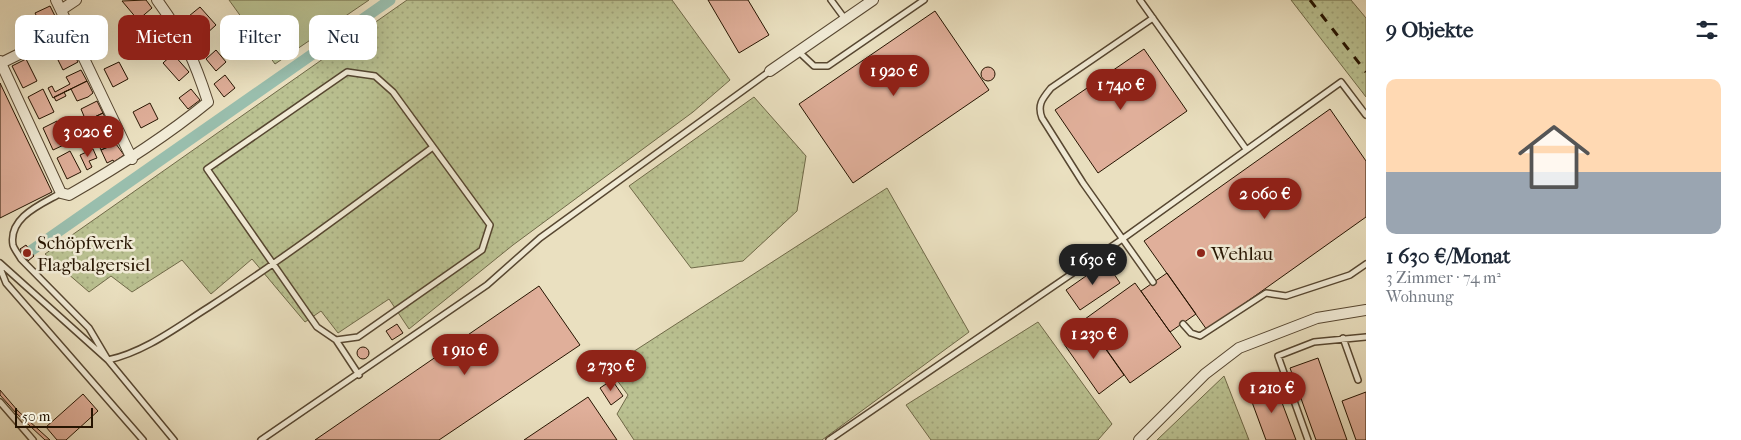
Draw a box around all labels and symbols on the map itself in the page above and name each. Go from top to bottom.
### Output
pin: 1 920 € [848,54,940,97]
pin: 1 740 € [1075,68,1167,111]
pin: 3 020 € [42,116,134,158]
pin: 2 060 € [1219,178,1311,220]
place label: Schöpfwerk Flagbalgersiel [37,232,150,276]
place label: Wehlau [1210,243,1273,265]
pin: 1 630 € [1047,244,1139,286]
marker: Schöpfwerk Flagbalgersiel [21,247,33,259]
marker: Wehlau [1195,247,1207,259]
pin: 1 230 € [1048,318,1140,360]
pin: 1 910 € [419,334,511,376]
pin: 2 730 € [565,350,657,392]
pin: 1 210 € [1226,372,1318,414]
scale bar [15,405,92,428]

